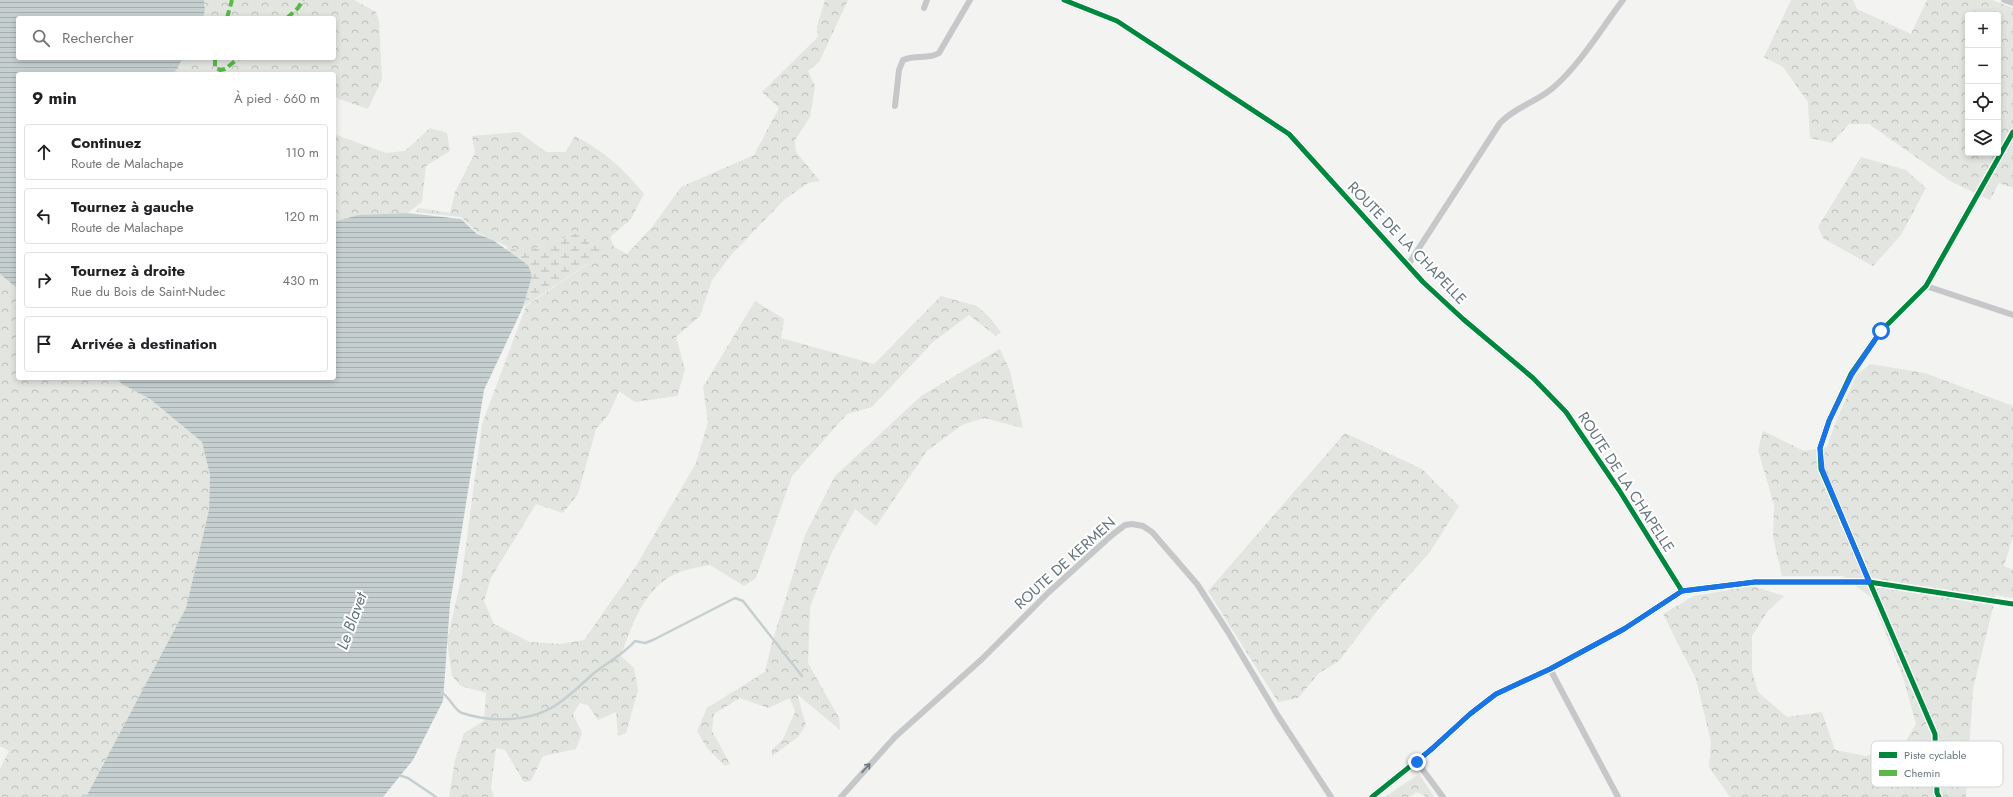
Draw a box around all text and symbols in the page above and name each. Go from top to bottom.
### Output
map controls [1965,12,2001,156]
button: + [1965,12,2001,48]
search box [16,16,336,60]
icon: search [30,27,52,49]
text: Rechercher [62,27,134,49]
button: − [1965,48,2001,84]
button: locate [1965,84,2001,120]
text: 9 min [32,86,77,110]
text: À pied · 660 m [234,89,320,108]
button: layers [1965,120,2001,156]
text: Continuez [71,132,141,154]
icon: ahead [33,141,55,163]
text: 110 m [285,143,319,162]
text: Route de Malachape [71,154,183,173]
street label: ROUTE DE LA CHAPELLE [1342,177,1472,309]
text: Tournez à gauche [71,196,194,218]
icon: left [33,205,55,227]
text: 120 m [284,207,319,226]
text: Route de Malachape [71,218,183,237]
text: Tournez à droite [71,260,185,282]
icon: right [33,269,55,291]
text: 430 m [282,271,319,290]
text: Rue du Bois de Saint-Nudec [71,282,225,301]
route start [1872,322,1890,340]
icon: arrive [33,333,55,355]
text: Arrivée à destination [71,333,217,355]
street label: ROUTE DE LA CHAPELLE [1572,408,1680,556]
street label: ROUTE DE KERMEN [1010,512,1120,614]
water label: Le Blavet [331,588,373,653]
legend [1871,741,2003,787]
text: Piste cyclable [1904,747,1967,763]
route end [1408,753,1426,771]
one-way arrow [862,762,871,773]
text: Chemin [1904,765,1940,781]

